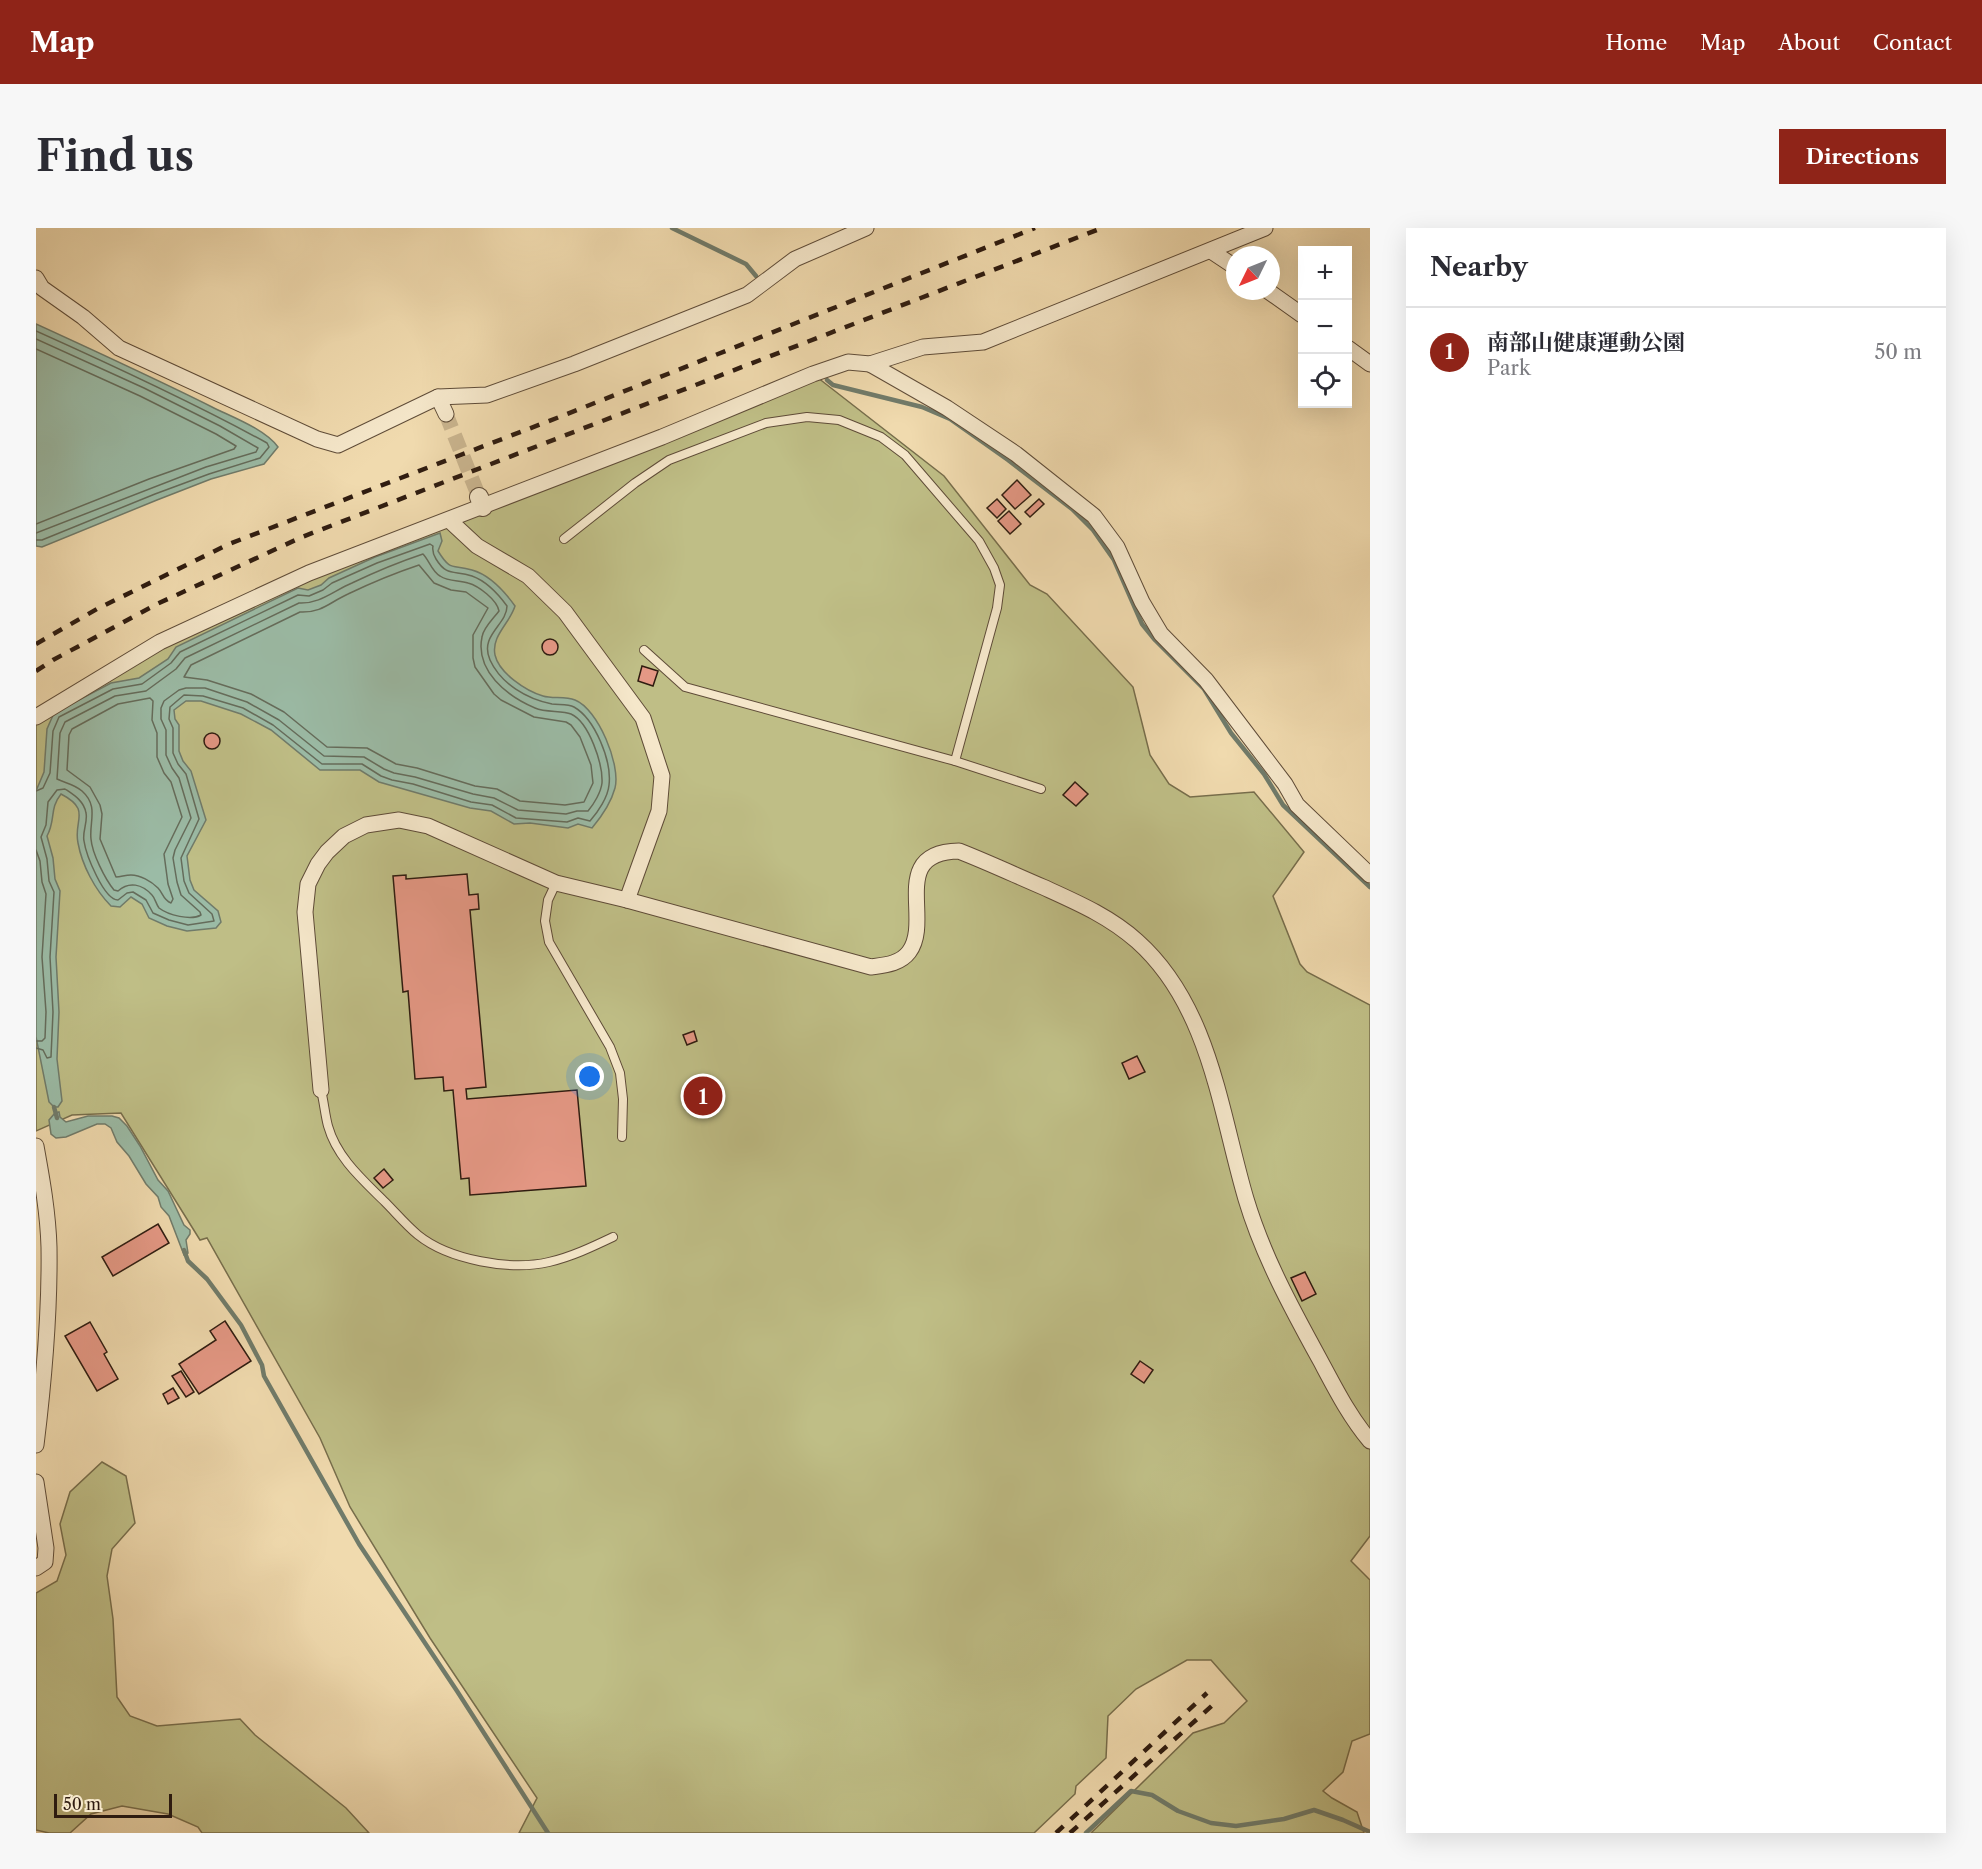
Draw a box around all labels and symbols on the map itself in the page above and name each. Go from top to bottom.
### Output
north arrow [1226,246,1280,300]
your location [575,1062,604,1091]
pin: 1 [684,1074,722,1118]
scale bar [54,1791,172,1818]

